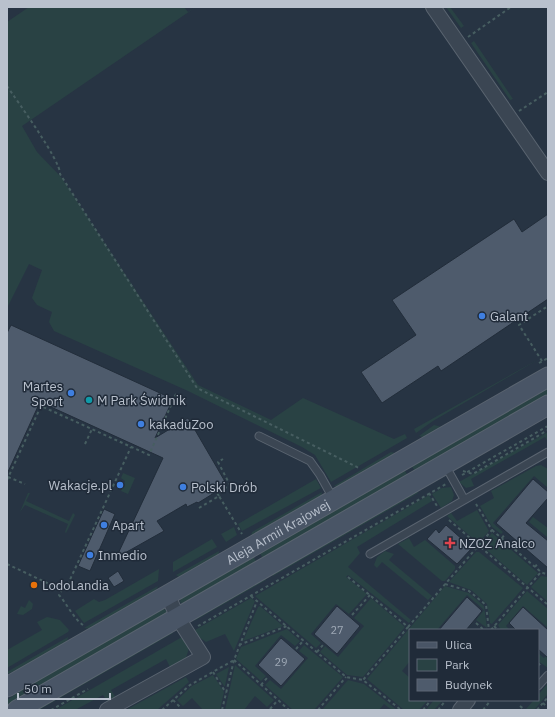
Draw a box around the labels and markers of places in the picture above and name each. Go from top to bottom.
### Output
place label: Galant [490,308,528,325]
marker: Galant [477,311,487,321]
place label: Martes Sport [23,378,63,410]
marker: Martes Sport [66,388,76,398]
place label: M Park Świdnik [97,392,186,409]
marker: M Park Świdnik [84,395,94,405]
place label: kakaduZoo [149,416,213,433]
marker: kakaduZoo [136,419,146,429]
place label: Wakacje.pl [49,477,112,494]
place label: Polski Drób [191,479,257,496]
marker: Wakacje.pl [115,480,125,490]
marker: Polski Drób [178,482,188,492]
place label: Apart [112,517,144,534]
marker: Apart [99,520,109,530]
place label: NZOZ Analco [459,535,535,552]
marker: NZOZ Analco [444,537,456,549]
place label: Inmedio [98,547,147,564]
marker: Inmedio [85,550,95,560]
place label: LodoLandia [42,577,109,594]
marker: LodoLandia [29,580,39,590]

